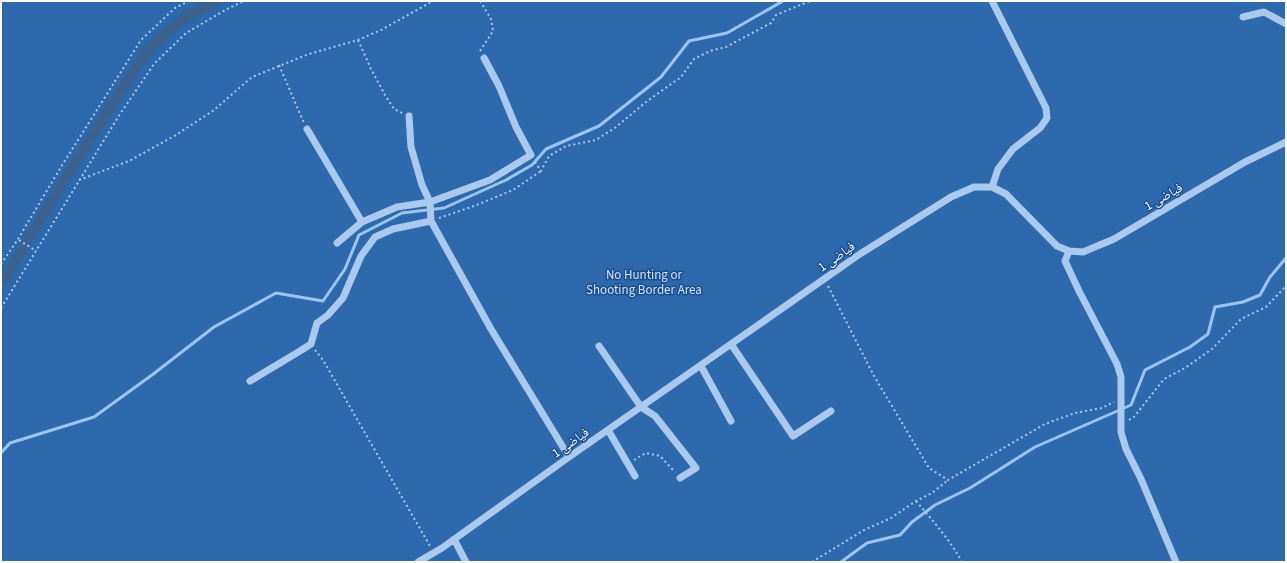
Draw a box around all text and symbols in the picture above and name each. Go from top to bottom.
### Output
street label: فیاضی 1 [1141,179,1186,215]
street label: فیاضی 1 [814,238,859,276]
park label: No Hunting or Shooting Border Area [586,266,702,299]
street label: فیاضی 1 [548,424,593,462]

